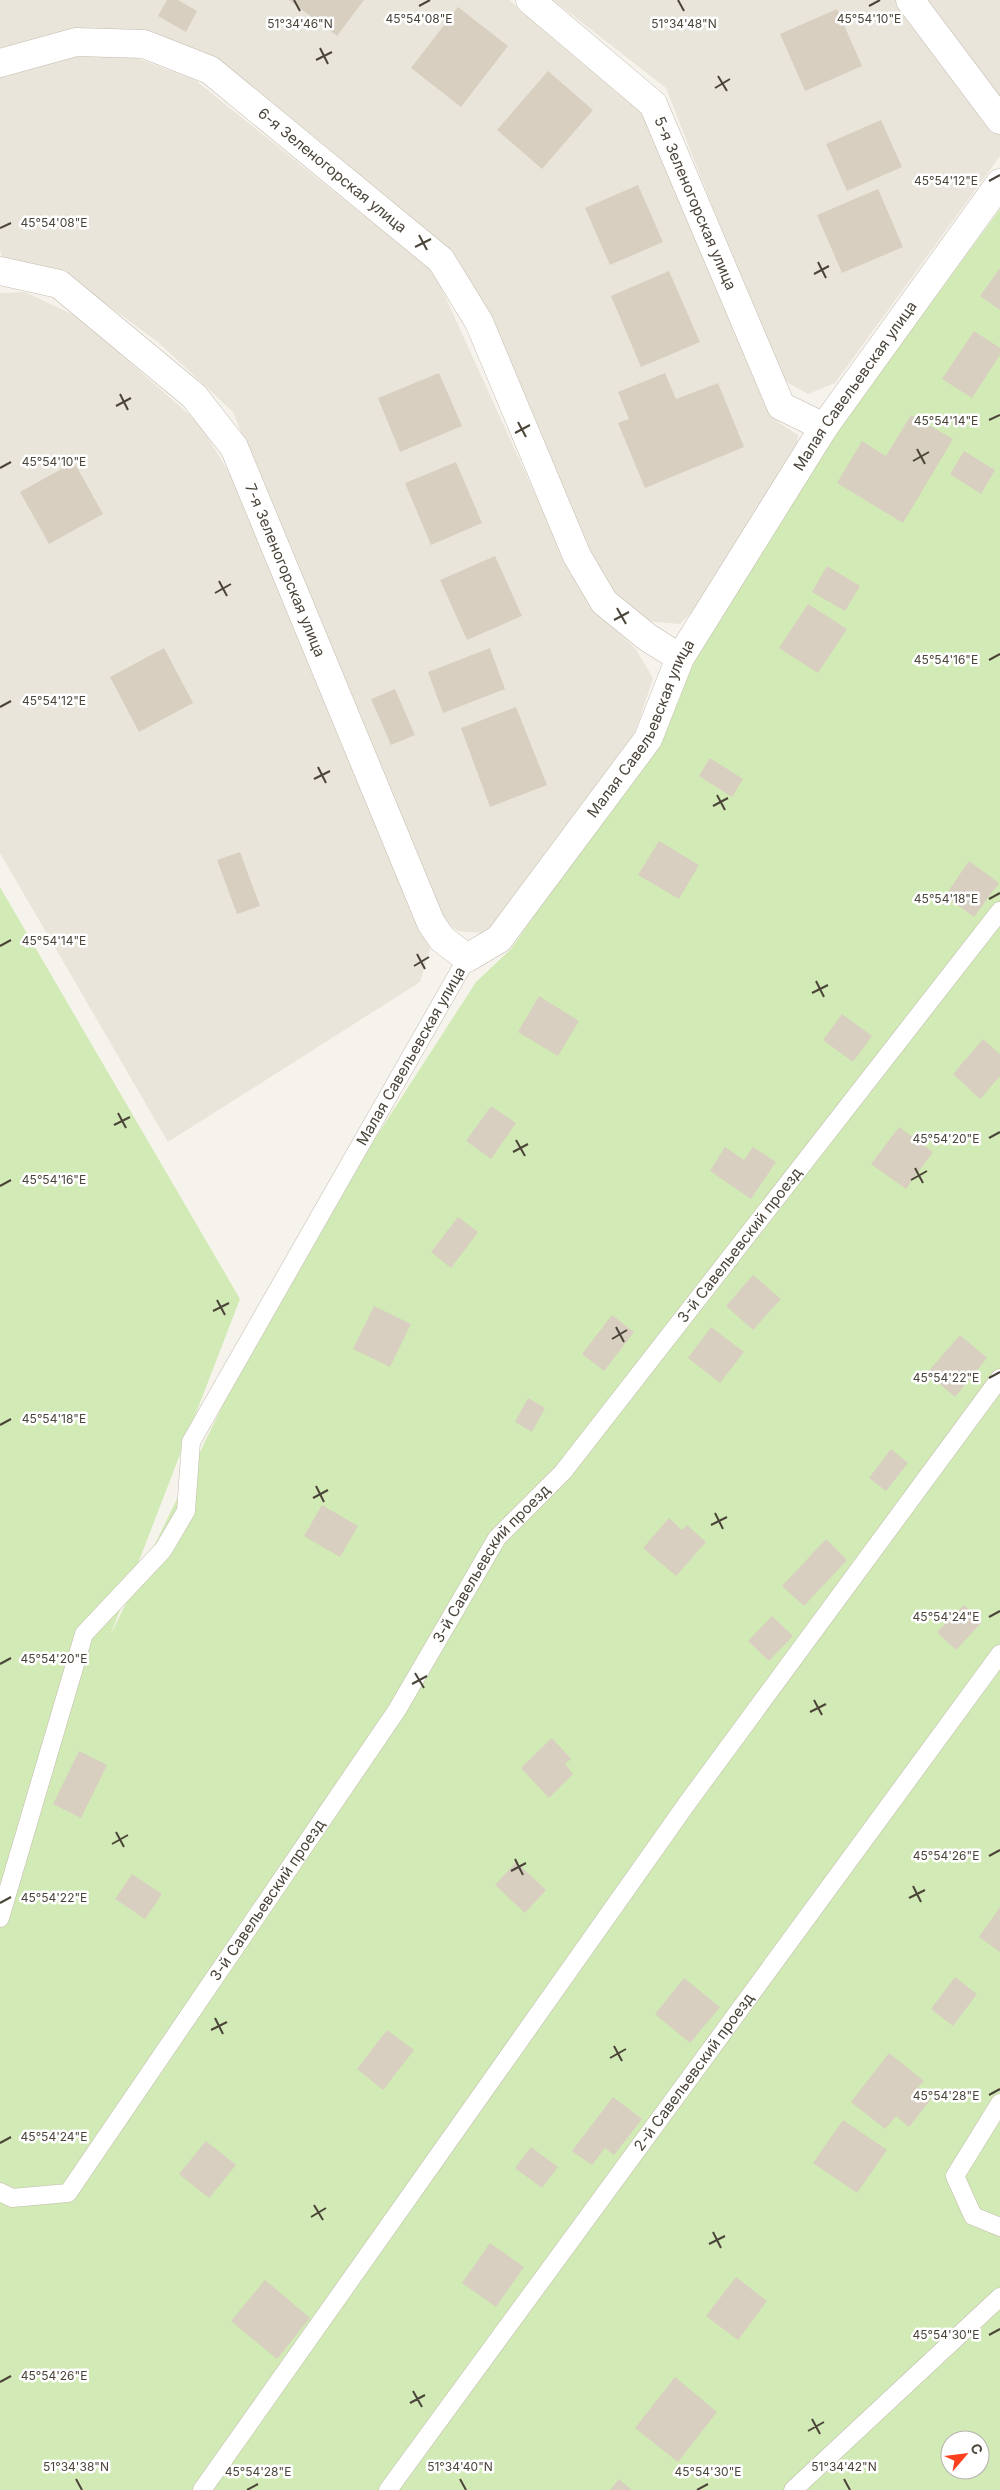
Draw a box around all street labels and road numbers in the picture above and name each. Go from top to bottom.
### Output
street label: 6-я Зеленогорская улица [254,103,411,237]
street label: 5-я Зеленогорская улица [650,114,741,293]
street label: Малая Савельевская улица [789,297,921,474]
street label: 7-я Зеленогорская улица [241,480,330,660]
street label: Малая Савельевская улица [583,636,698,821]
street label: Малая Савельевская улица [352,963,469,1149]
street label: 3-й Савельевский проезд [673,1163,806,1326]
street label: 3-й Савельевский проезд [428,1480,554,1646]
street label: 3-й Савельевский проезд [205,1815,329,1984]
street label: 2-й Савельевский проезд [629,1989,758,2155]

